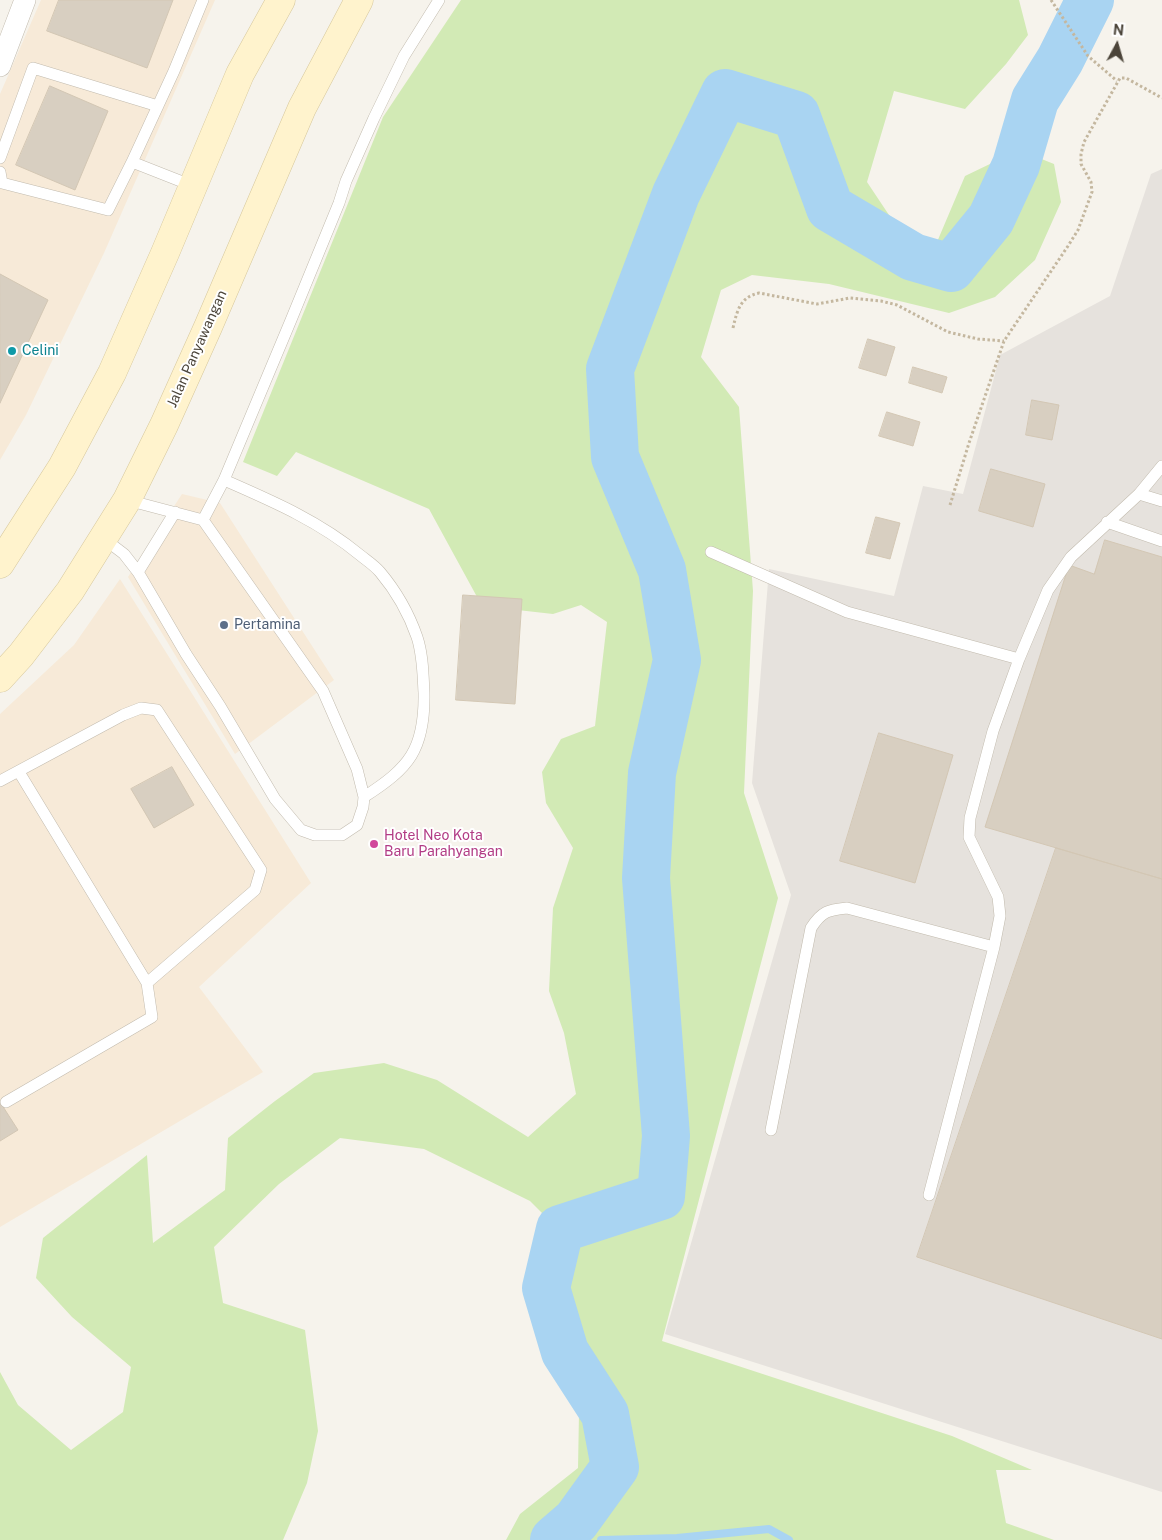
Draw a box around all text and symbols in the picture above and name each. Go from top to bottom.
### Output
north arrow [1092,20,1142,70]
text: N [1112,22,1125,39]
street label: Jalan Panyawangan [164,288,230,410]
place label: Celini [22,343,59,359]
marker: Celini [6,345,18,357]
place label: Pertamina [234,617,301,633]
marker: Pertamina [218,619,230,631]
place label: Hotel Neo Kota Baru Parahyangan [384,828,503,860]
marker: Hotel Neo Kota Baru Parahyangan [368,838,380,850]

